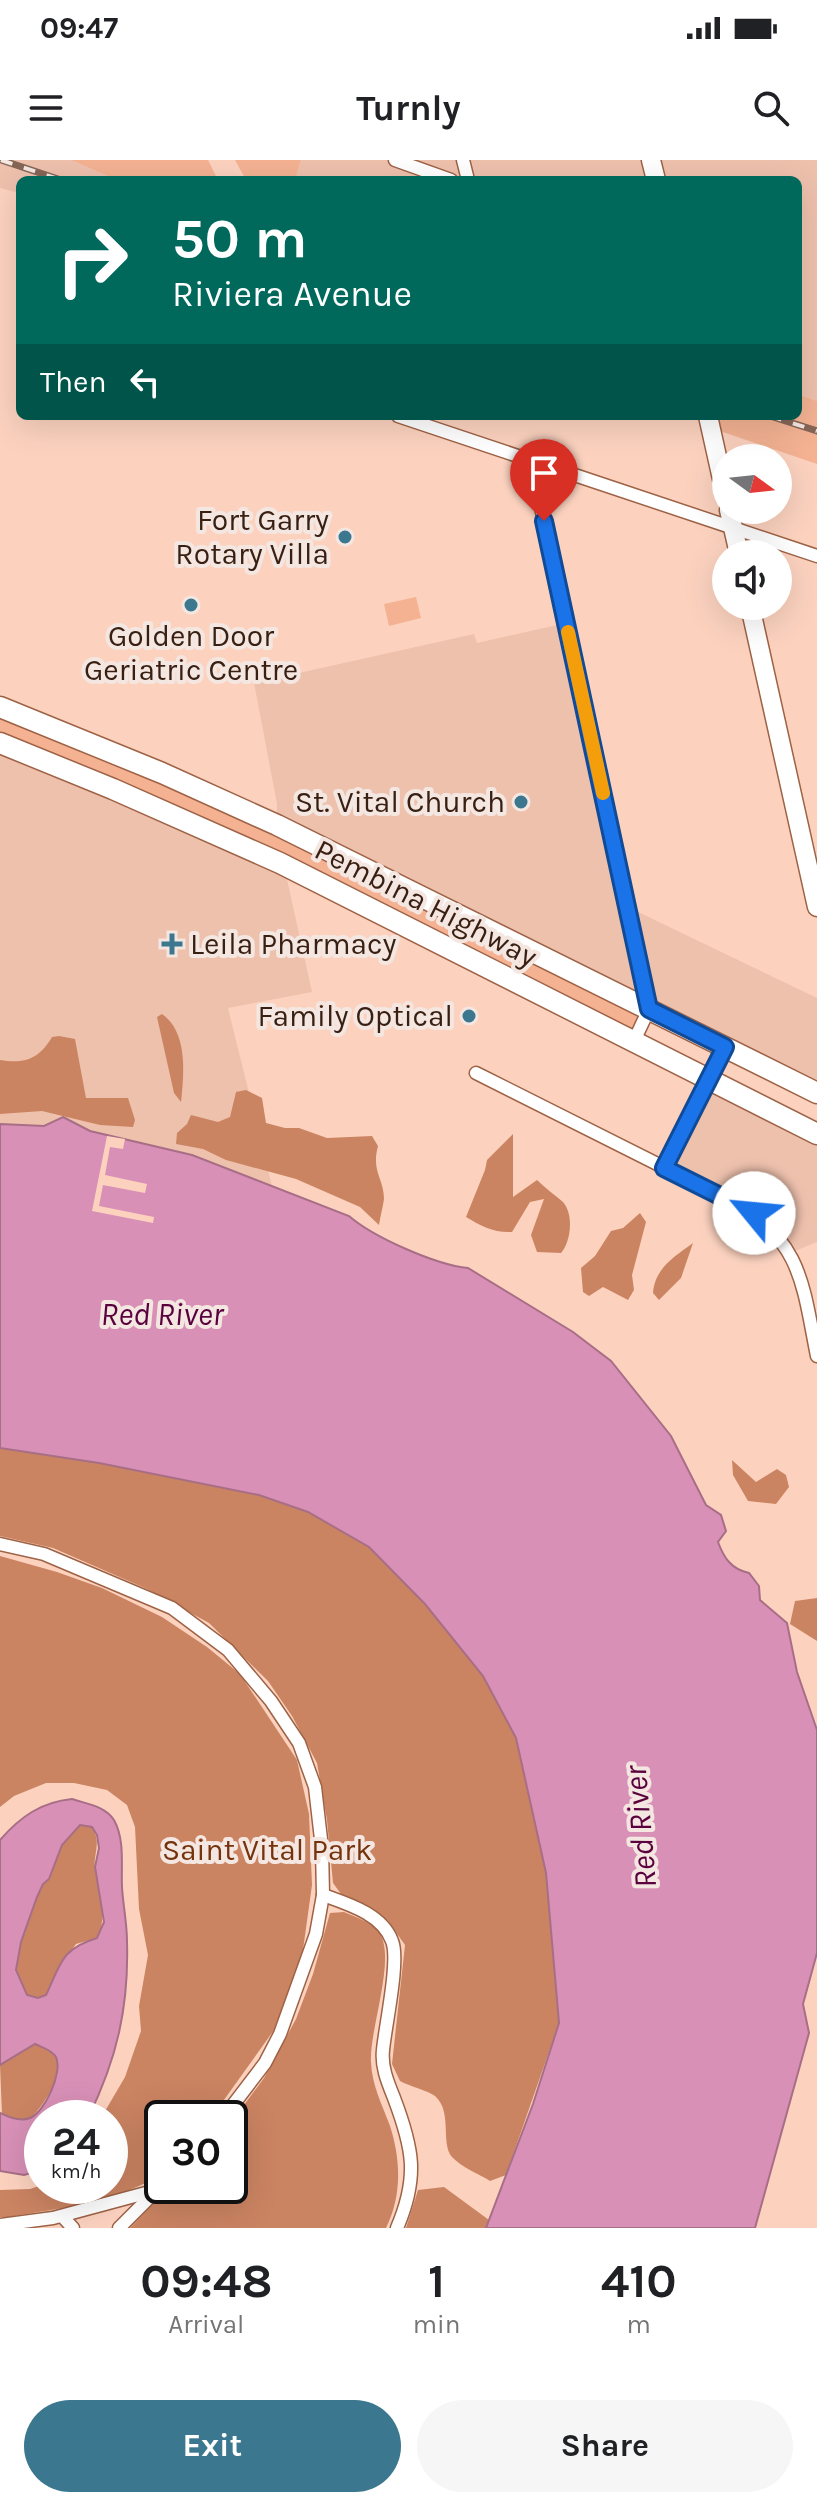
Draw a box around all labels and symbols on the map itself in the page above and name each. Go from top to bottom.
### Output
pin [510,439,578,521]
north arrow [712,444,792,524]
place label: Fort Garry Rotary Villa [175,502,329,572]
marker: Fort Garry Rotary Villa [336,528,354,546]
marker: Golden Door Geriatric Centre [182,596,200,614]
place label: Golden Door Geriatric Centre [84,618,298,688]
place label: St. Vital Church [295,784,505,820]
marker: St. Vital Church [512,793,530,811]
street label: Pembina Highway [309,831,543,975]
place label: Leila Pharmacy [190,926,397,962]
marker: Leila Pharmacy [161,933,183,955]
place label: Family Optical [257,998,453,1034]
marker: Family Optical [460,1007,478,1025]
position arrow [712,1171,796,1255]
water label: Red River [100,1296,225,1333]
water label: Red River [617,1763,664,1890]
park label: Saint Vital Park [162,1832,372,1868]
speed limit sign: 30 [144,2100,248,2204]

